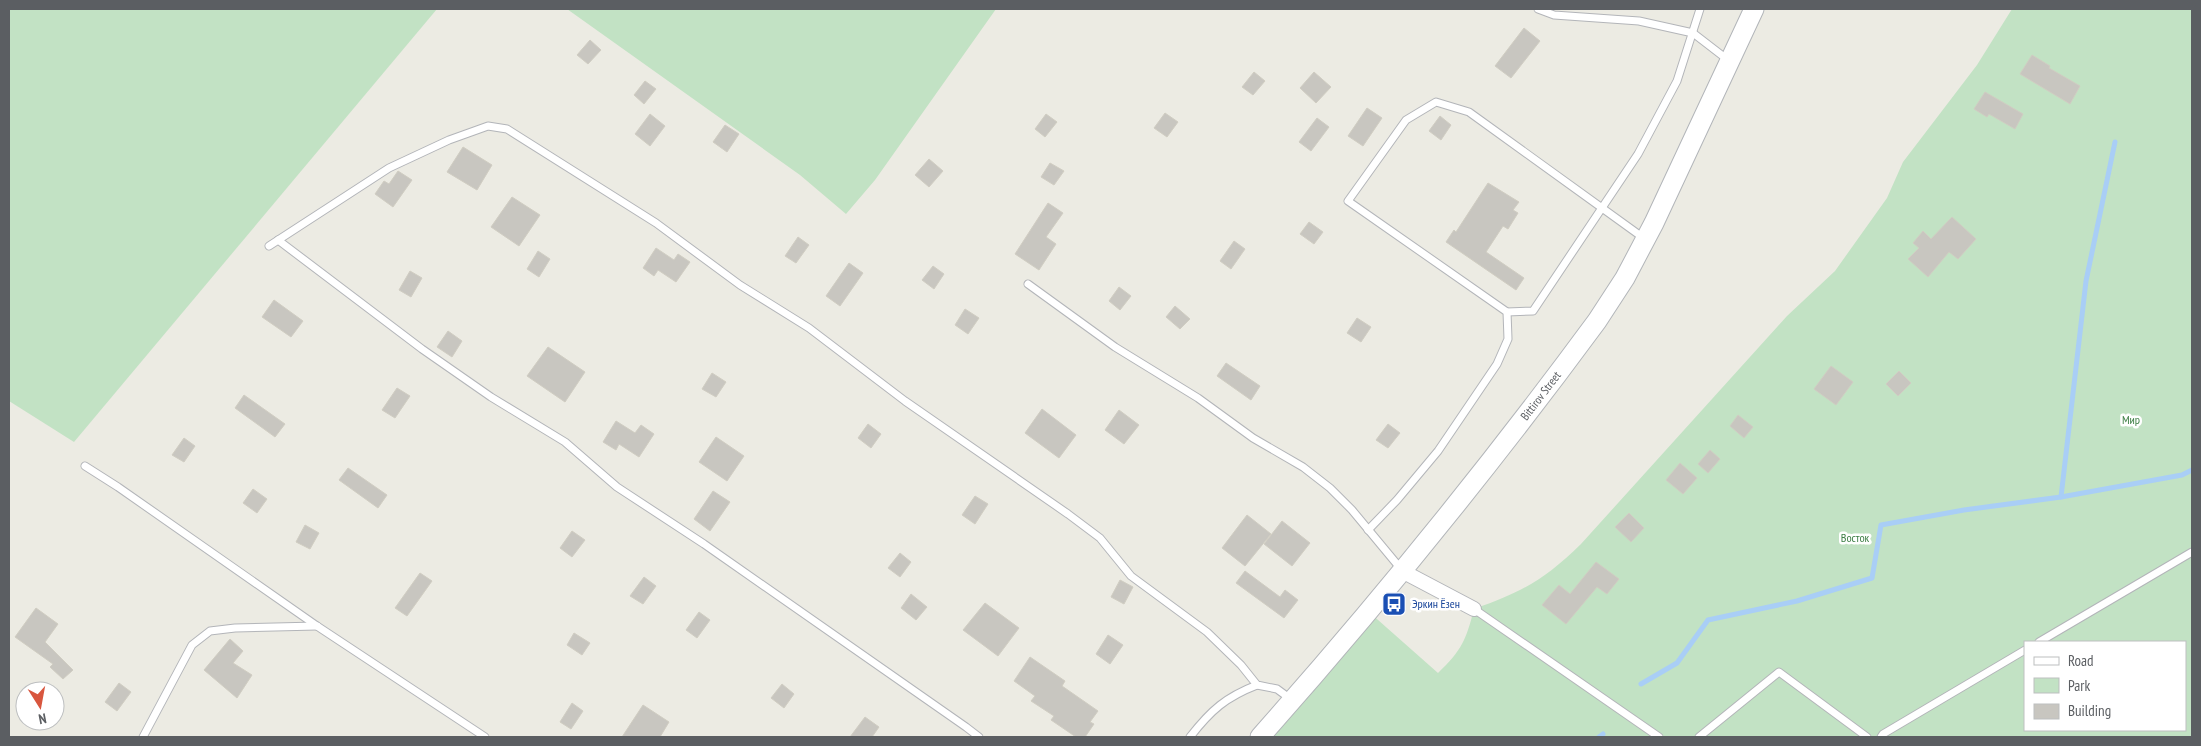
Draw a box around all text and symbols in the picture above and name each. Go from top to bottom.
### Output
street label: Bittirov Street [1517,368,1564,423]
park label: Мир [2122,412,2140,427]
park label: Восток [1841,530,1870,545]
bus stop icon: Эркин Ёзен [1381,591,1407,617]
place label: Эркин Ёзен [1412,596,1460,611]
legend [2024,641,2186,731]
text: Road [2068,651,2094,670]
text: Park [2068,676,2090,695]
north arrow [15,681,65,731]
text: Building [2068,701,2111,720]
text: N [37,709,48,728]

